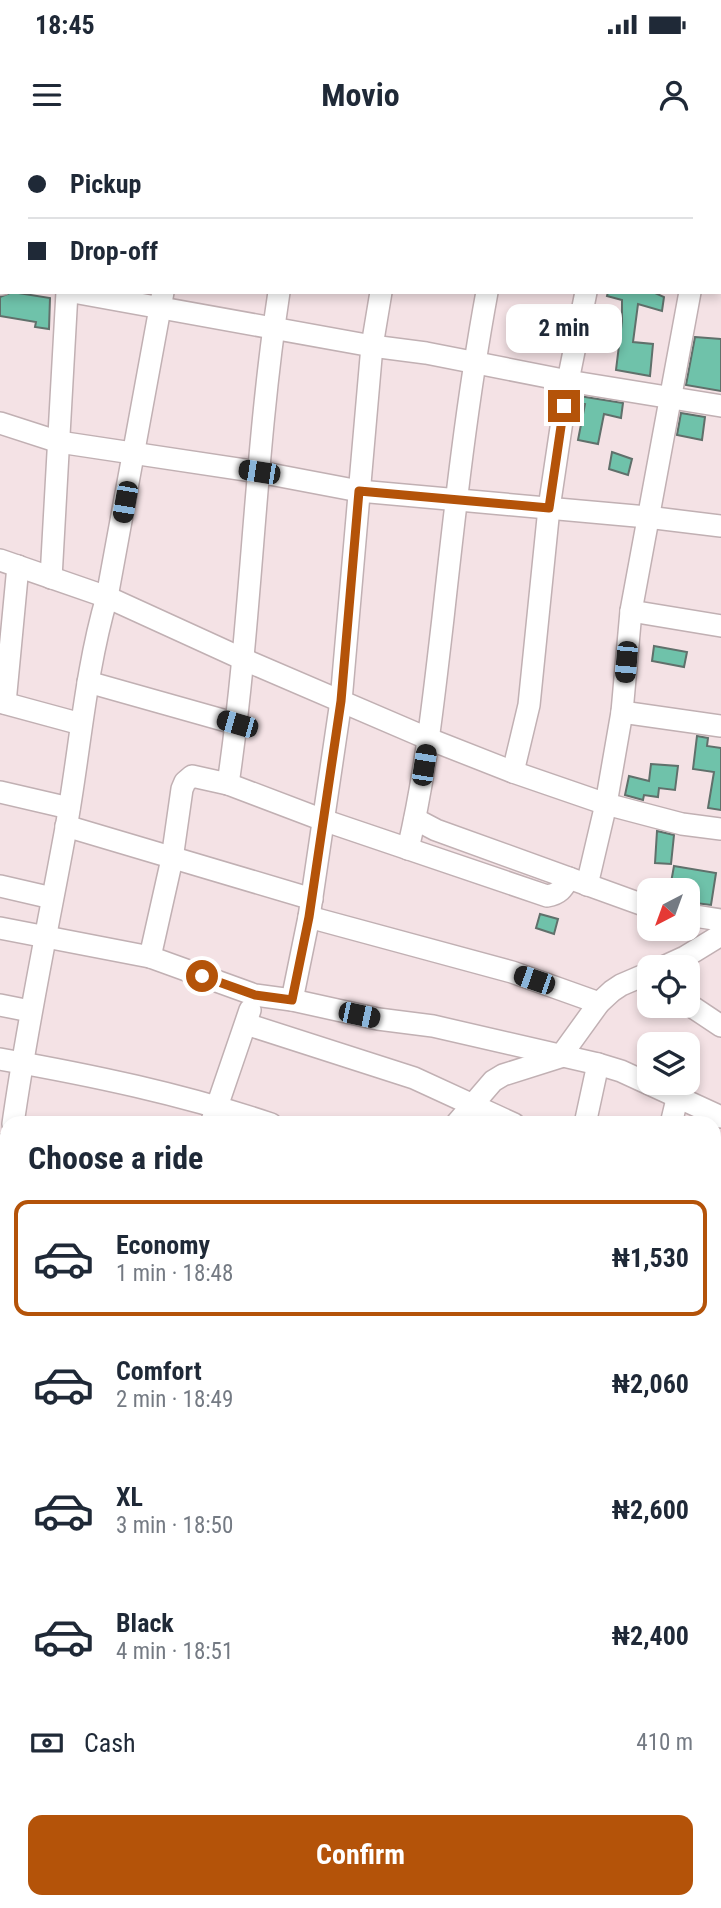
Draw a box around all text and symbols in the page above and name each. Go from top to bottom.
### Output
text: 18:45 [35,10,95,40]
icon: menu [28,76,66,114]
text: Movio [321,76,400,114]
icon: person [655,76,693,114]
text: Pickup [70,169,141,199]
text: Drop-off [70,236,158,266]
callout: 2 min [506,304,622,354]
text: 2 min [538,315,590,342]
route end [548,390,580,422]
car [237,458,282,486]
car [112,479,139,525]
car [614,640,639,684]
car [214,708,261,740]
car [411,743,438,787]
north arrow [637,878,700,942]
map controls [637,878,700,1095]
button: locate [637,955,700,1018]
route start [186,960,218,992]
car [511,963,558,997]
car [337,1000,382,1030]
button: layers [637,1032,700,1095]
text: Choose a ride [28,1139,203,1177]
icon: car [32,1227,95,1290]
text: Economy [116,1230,210,1260]
text: ₦1,530 [612,1243,689,1273]
text: 1 min · 18:48 [116,1260,233,1287]
icon: car [32,1353,95,1416]
text: Comfort [116,1356,202,1386]
text: ₦2,060 [612,1369,689,1399]
text: 2 min · 18:49 [116,1386,233,1413]
icon: car [32,1479,95,1542]
text: XL [116,1482,143,1512]
text: ₦2,600 [612,1495,689,1525]
text: 3 min · 18:50 [116,1512,233,1539]
icon: car [32,1605,95,1668]
text: Black [116,1608,174,1638]
text: ₦2,400 [612,1621,689,1651]
text: 4 min · 18:51 [116,1638,233,1665]
icon: cash [28,1724,66,1762]
text: Cash [84,1728,136,1758]
text: 410 m [636,1729,693,1756]
button: Confirm [28,1815,693,1895]

